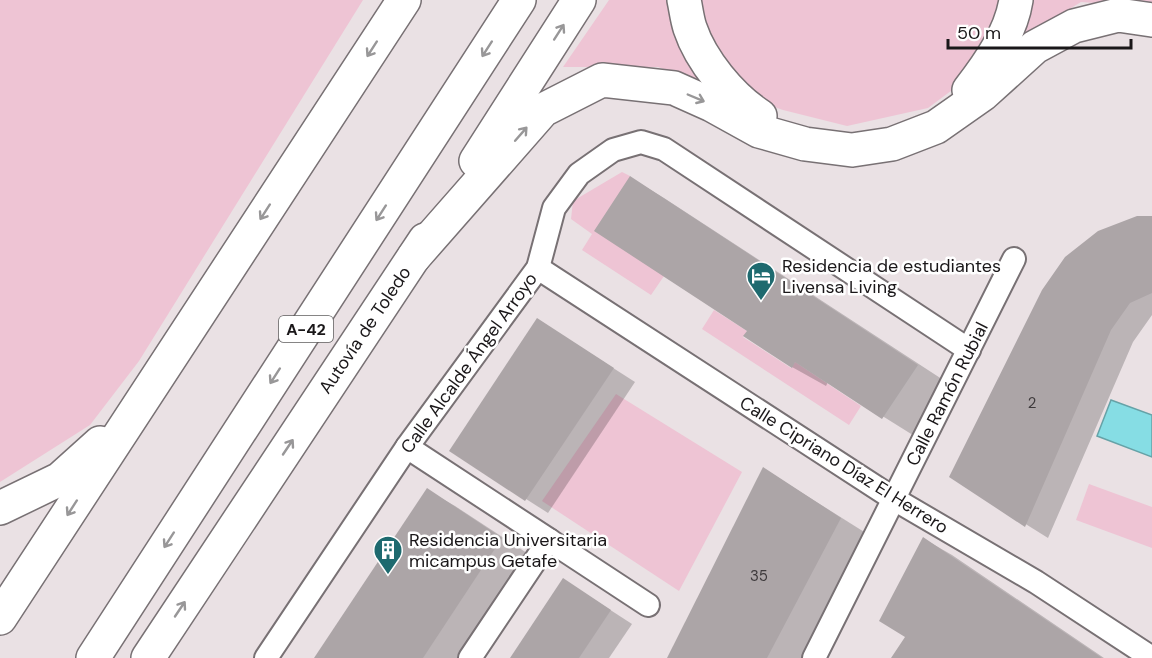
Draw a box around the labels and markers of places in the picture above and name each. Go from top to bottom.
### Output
place label: Residencia de estudiantes Livensa Living [782,254,1001,299]
hotel icon: Residencia de estudiantes Livensa Living [745,260,777,302]
place label: Residencia Universitaria micampus Getafe [409,528,607,573]
building icon: Residencia Universitaria micampus Getafe [372,534,404,576]

